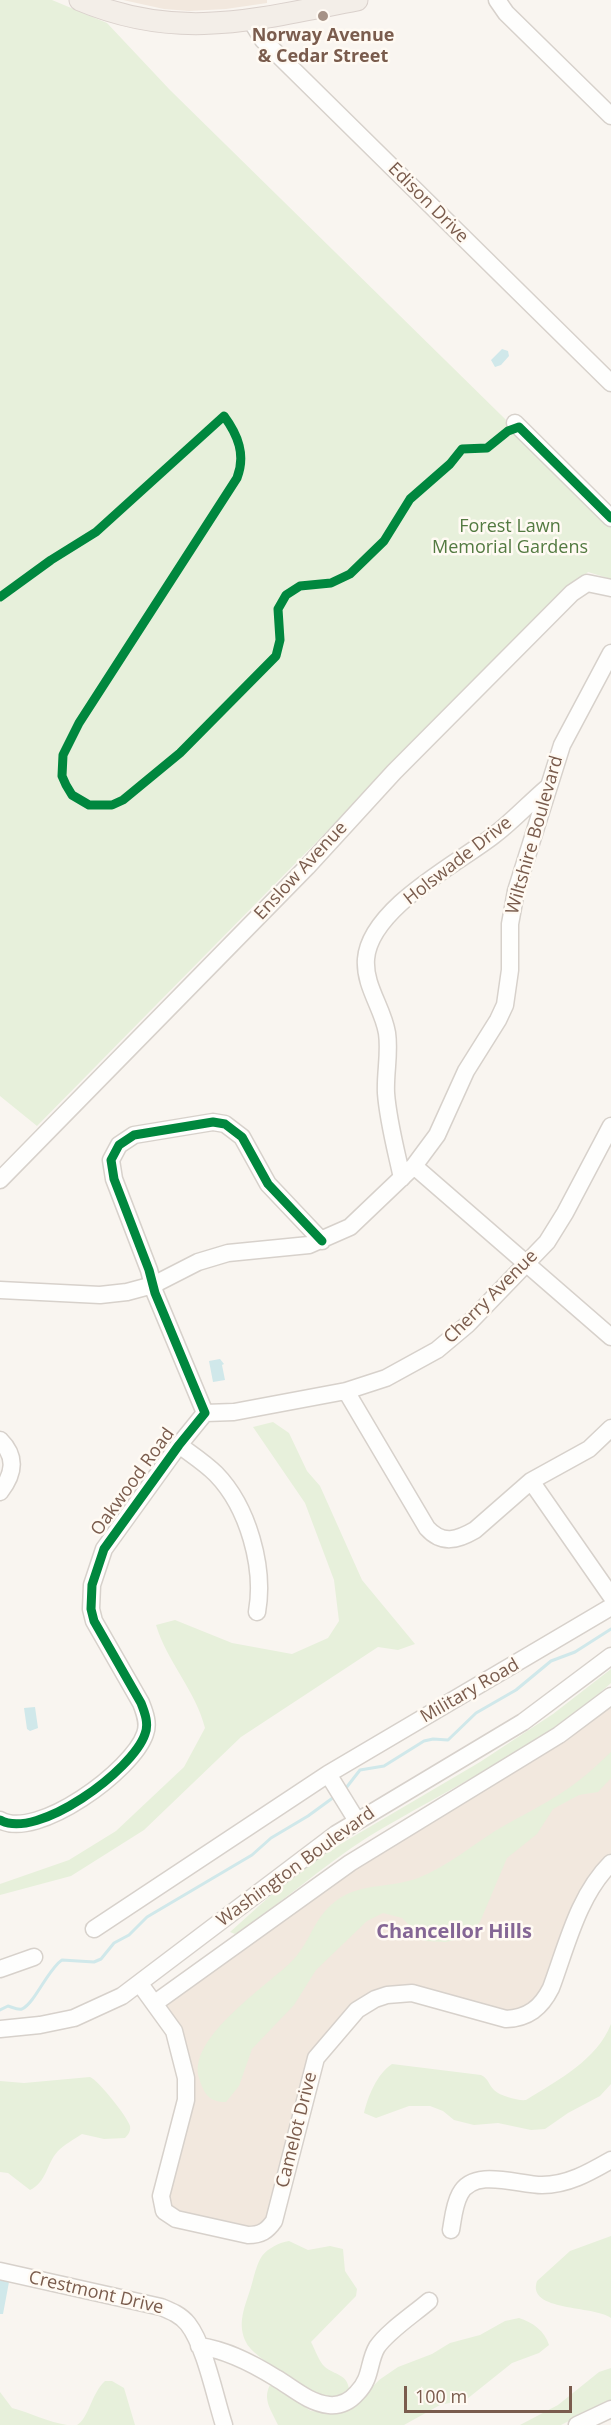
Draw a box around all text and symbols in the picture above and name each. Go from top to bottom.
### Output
marker: Norway Avenue & Cedar Street [316,9,330,23]
place label: Norway Avenue & Cedar Street [252,25,394,68]
street label: Edison Drive [383,158,473,248]
park label: Forest Lawn Memorial Gardens [432,516,588,558]
street label: Wiltshire Boulevard [502,753,568,917]
street label: Holswade Drive [400,812,516,910]
street label: Enslow Avenue [250,817,352,925]
street label: Cherry Avenue [440,1246,542,1348]
street label: Oakwood Road [87,1424,179,1540]
street label: Military Road [417,1654,523,1728]
street label: Washington Boulevard [213,1802,379,1932]
district label: Chancellor Hills [376,1920,532,1944]
street label: Camelot Drive [272,2070,322,2190]
street label: Crestmont Drive [27,2267,165,2319]
scale bar [407,2374,575,2412]
text: 100 m [415,2384,467,2408]

